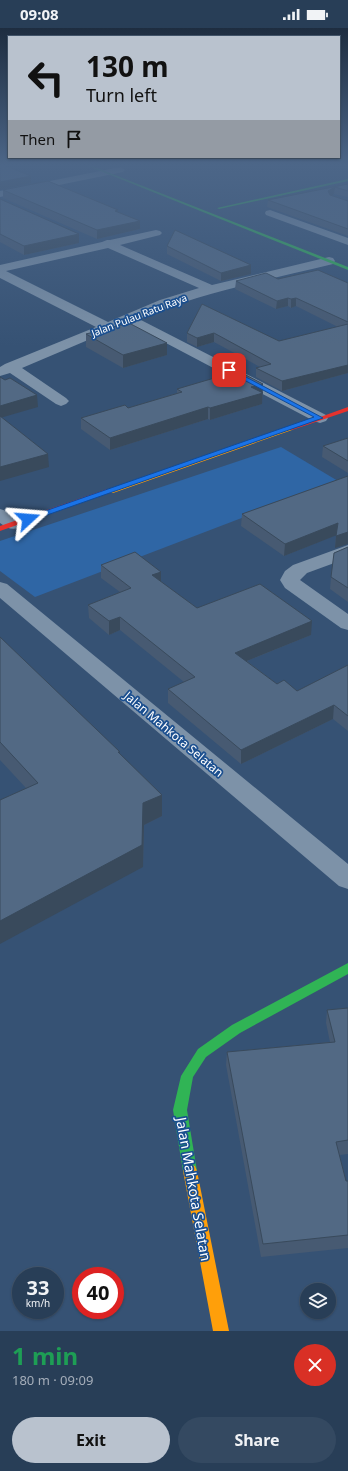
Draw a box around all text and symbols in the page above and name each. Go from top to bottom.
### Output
text: 09:08 [20,4,59,24]
text: 130 m [86,47,169,85]
icon: left [20,52,72,104]
text: Turn left [86,83,157,107]
icon: arrive [63,128,85,150]
text: Then [20,129,55,149]
street label: Jalan Pulau Ratu Raya [88,290,189,340]
pin [212,353,246,387]
icon: arrive [218,359,240,381]
position arrow [7,498,49,540]
street label: Jalan Mahkota Selatan [120,687,227,781]
street label: Jalan Mahkota Selatan [172,1114,216,1262]
speed limit sign: 40 [72,1267,124,1319]
text: 33 [27,1274,49,1301]
map controls [300,1283,336,1319]
button: layers [300,1283,336,1319]
text: km/h [26,1296,50,1310]
text: 1 min [12,1339,78,1372]
button: close [294,1344,336,1386]
text: 180 m · 09:09 [12,1371,93,1389]
button: Exit [12,1417,170,1463]
button: Share [178,1417,336,1463]

